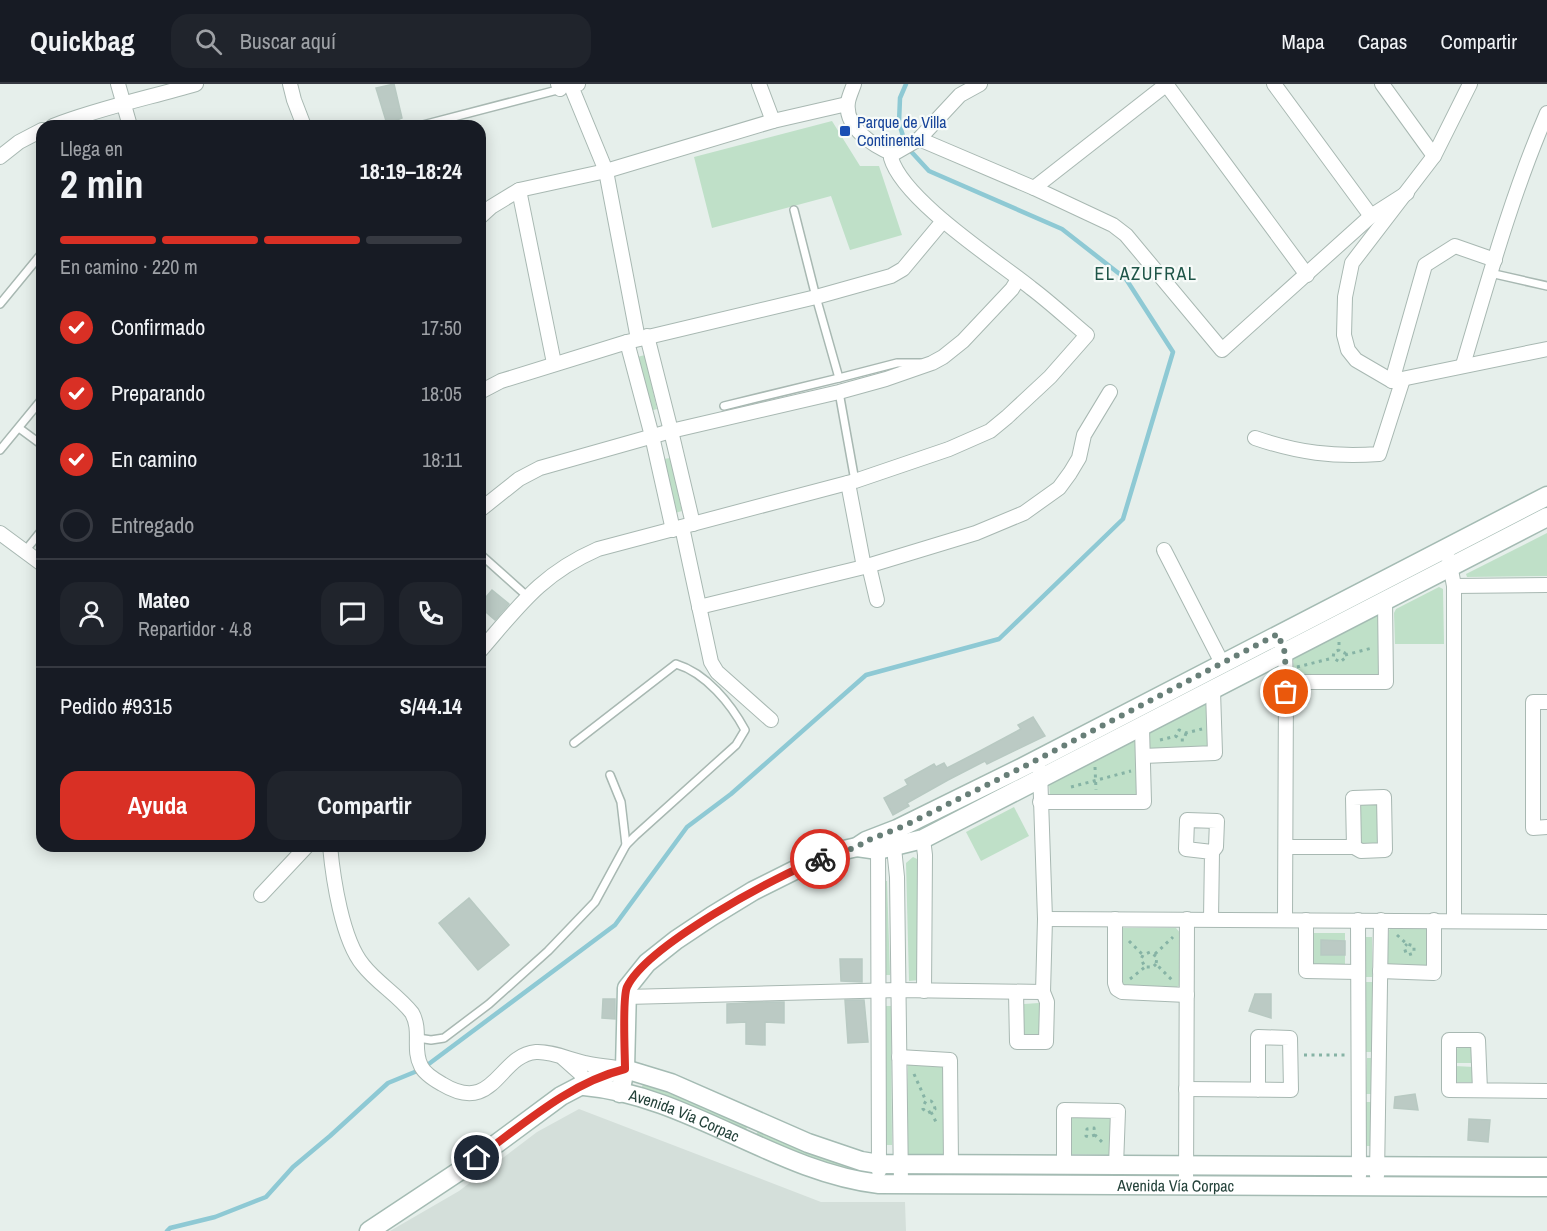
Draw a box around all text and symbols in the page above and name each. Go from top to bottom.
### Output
search box [171,14,591,68]
text: Quickbag [30,22,135,60]
icon: search [192,25,225,58]
text: Buscar aquí [240,26,336,56]
text: Mapa [1282,27,1325,56]
text: Capas [1358,27,1407,56]
text: Compartir [1440,27,1517,56]
place label: Parque de Villa Continental [857,111,947,151]
marker: Parque de Villa Continental [838,124,852,138]
text: Llega en [60,135,123,162]
text: 18:19–18:24 [360,156,462,186]
text: 2 min [60,158,144,210]
text: En camino · 220 m [60,253,198,280]
district label: EL AZUFRAL [1094,261,1198,286]
icon: check [60,311,93,344]
text: Confirmado [111,312,205,342]
text: 17:50 [421,314,462,341]
icon: check [60,377,93,410]
text: Preparando [111,378,205,408]
text: 18:05 [421,380,462,407]
icon: check [60,443,93,476]
text: En camino [111,444,197,474]
text: 18:11 [422,446,462,473]
text: Entregado [111,510,194,540]
button: person [60,582,123,645]
button: chat [321,582,384,645]
button: phone [399,582,462,645]
text: Mateo [138,585,190,615]
text: Repartidor · 4.8 [138,615,252,642]
pin [1260,666,1311,717]
icon: bag [1269,675,1302,708]
text: Pedido #9315 [60,691,172,721]
text: S/44.14 [400,691,462,721]
button: Ayuda [60,771,255,840]
button: Compartir [267,771,462,840]
courier [790,829,850,889]
icon: bike [804,843,837,876]
street label: Avenida Vía Corpac [626,1083,743,1147]
pin [451,1132,502,1183]
icon: home [460,1141,493,1174]
street label: Avenida Vía Corpac [1116,1174,1235,1197]

